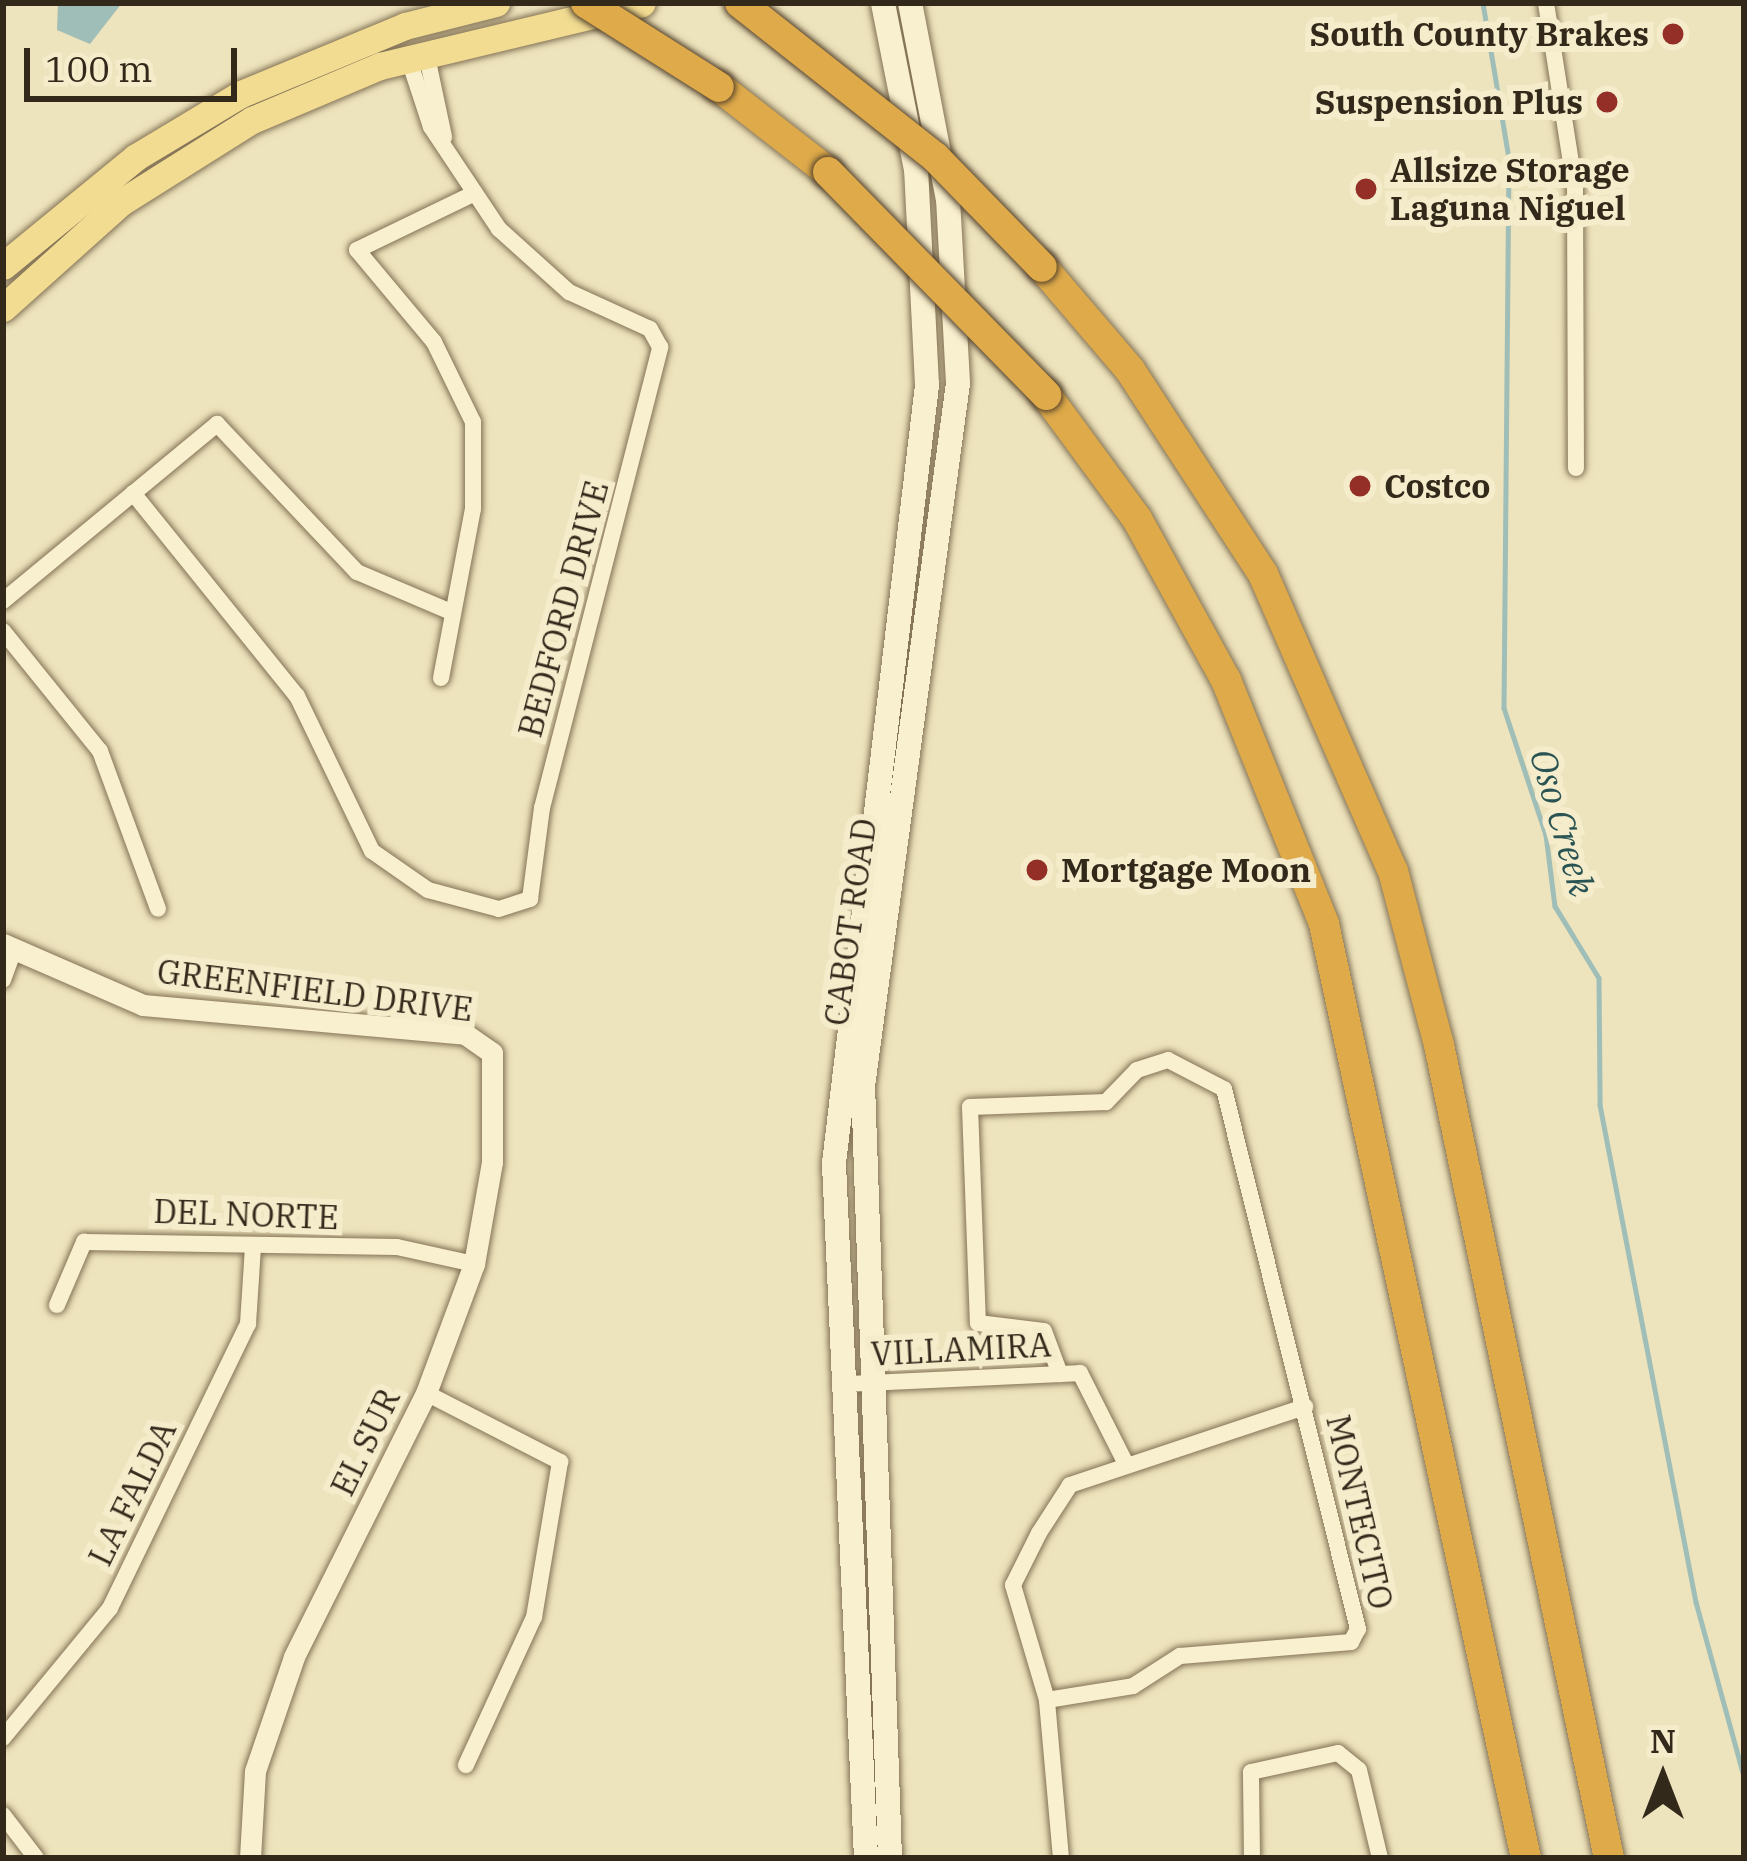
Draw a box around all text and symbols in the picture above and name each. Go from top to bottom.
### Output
place label: South County Brakes [1309,14,1649,54]
marker: South County Brakes [1660,21,1686,47]
scale bar [30,24,243,98]
text: 100 m [45,45,152,92]
place label: Suspension Plus [1315,82,1583,122]
marker: Suspension Plus [1594,89,1620,115]
place label: Allsize Storage Laguna Niguel [1390,150,1630,228]
marker: Allsize Storage Laguna Niguel [1353,176,1379,202]
place label: Costco [1384,466,1490,506]
marker: Costco [1347,473,1373,499]
street label: BEDFORD DRIVE [510,477,616,741]
water label: Oso Creek [1521,744,1605,900]
street label: CABOT ROAD [816,816,884,1028]
place label: Mortgage Moon [1061,850,1311,890]
marker: Mortgage Moon [1024,857,1050,883]
street label: GREENFIELD DRIVE [155,951,475,1029]
street label: DEL NORTE [153,1191,339,1237]
street label: VILLAMIRA [870,1324,1052,1374]
street label: EL SUR [322,1382,408,1502]
street label: MONTECITO [1318,1411,1402,1613]
street label: LA FALDA [80,1414,184,1572]
north arrow [1603,1717,1723,1837]
text: N [1650,1719,1676,1762]

